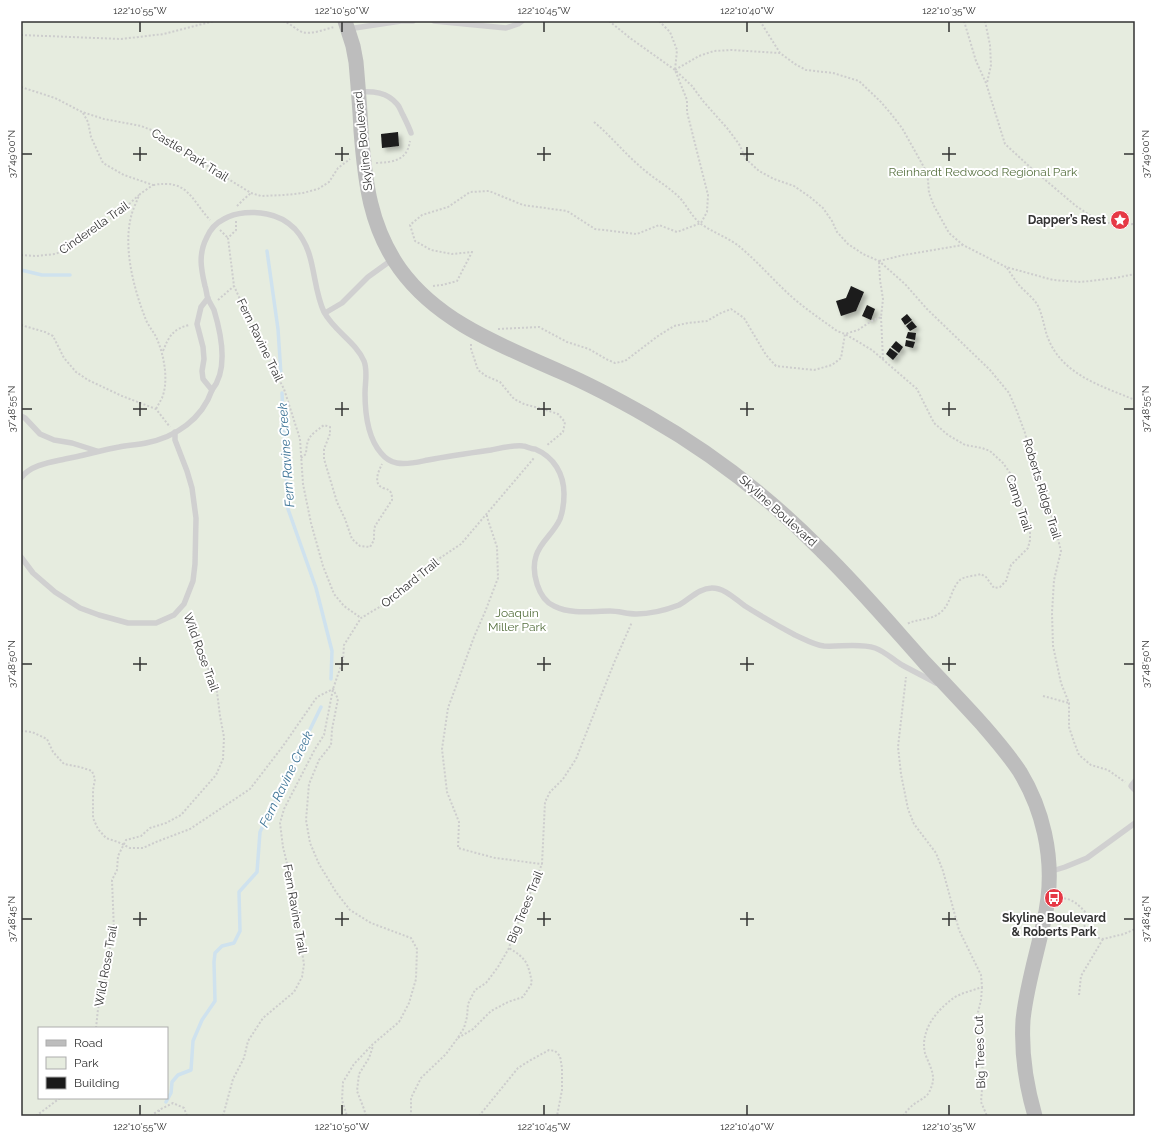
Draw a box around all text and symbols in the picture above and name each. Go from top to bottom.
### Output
text: 122°10'55"W [113,5,167,16]
text: 122°10'50"W [315,5,370,16]
text: 122°10'45"W [517,5,571,16]
text: 122°10'40"W [720,5,774,16]
text: 122°10'35"W [922,5,976,16]
street label: Skyline Boulevard [351,91,375,191]
street label: Castle Park Trail [149,126,232,185]
text: 37°49'00"N [6,130,17,178]
text: 37°49'00"N [1140,130,1151,178]
park label: Reinhardt Redwood Regional Park [889,165,1078,179]
street label: Cinderella Trail [56,198,132,257]
place icon: Dapper’s Rest [1109,209,1131,231]
place label: Dapper’s Rest [1028,213,1106,227]
street label: Fern Ravine Trail [234,296,286,384]
text: 37°48'55"N [6,385,17,433]
text: 37°48'55"N [1140,385,1151,433]
water label: Fern Ravine Creek [275,402,297,508]
street label: Roberts Ridge Trail [1020,437,1064,542]
street label: Skyline Boulevard [736,472,820,550]
street label: Camp Trail [1003,473,1035,534]
street label: Orchard Trail [378,555,442,611]
park label: Joaquin Miller Park [488,606,547,634]
street label: Wild Rose Trail [180,611,222,694]
text: 37°48'50"N [6,640,17,688]
text: 37°48'50"N [1140,640,1151,688]
water label: Fern Ravine Creek [256,729,316,829]
street label: Fern Ravine Trail [280,863,310,956]
street label: Big Trees Trail [504,868,546,945]
bus stop icon: Skyline Boulevard & Roberts Park [1043,887,1065,909]
text: 37°48'45"N [6,896,17,942]
text: 37°48'45"N [1140,896,1151,942]
place label: Skyline Boulevard & Roberts Park [1002,911,1106,939]
street label: Wild Rose Trail [92,924,120,1008]
street label: Big Trees Cut [972,1015,988,1089]
legend [38,1027,168,1099]
text: Road [74,1036,103,1050]
text: Park [74,1056,99,1070]
text: Building [74,1076,120,1090]
text: 122°10'55"W [113,1121,167,1132]
text: 122°10'50"W [315,1121,370,1132]
text: 122°10'45"W [517,1121,571,1132]
text: 122°10'40"W [720,1121,774,1132]
text: 122°10'35"W [922,1121,976,1132]

